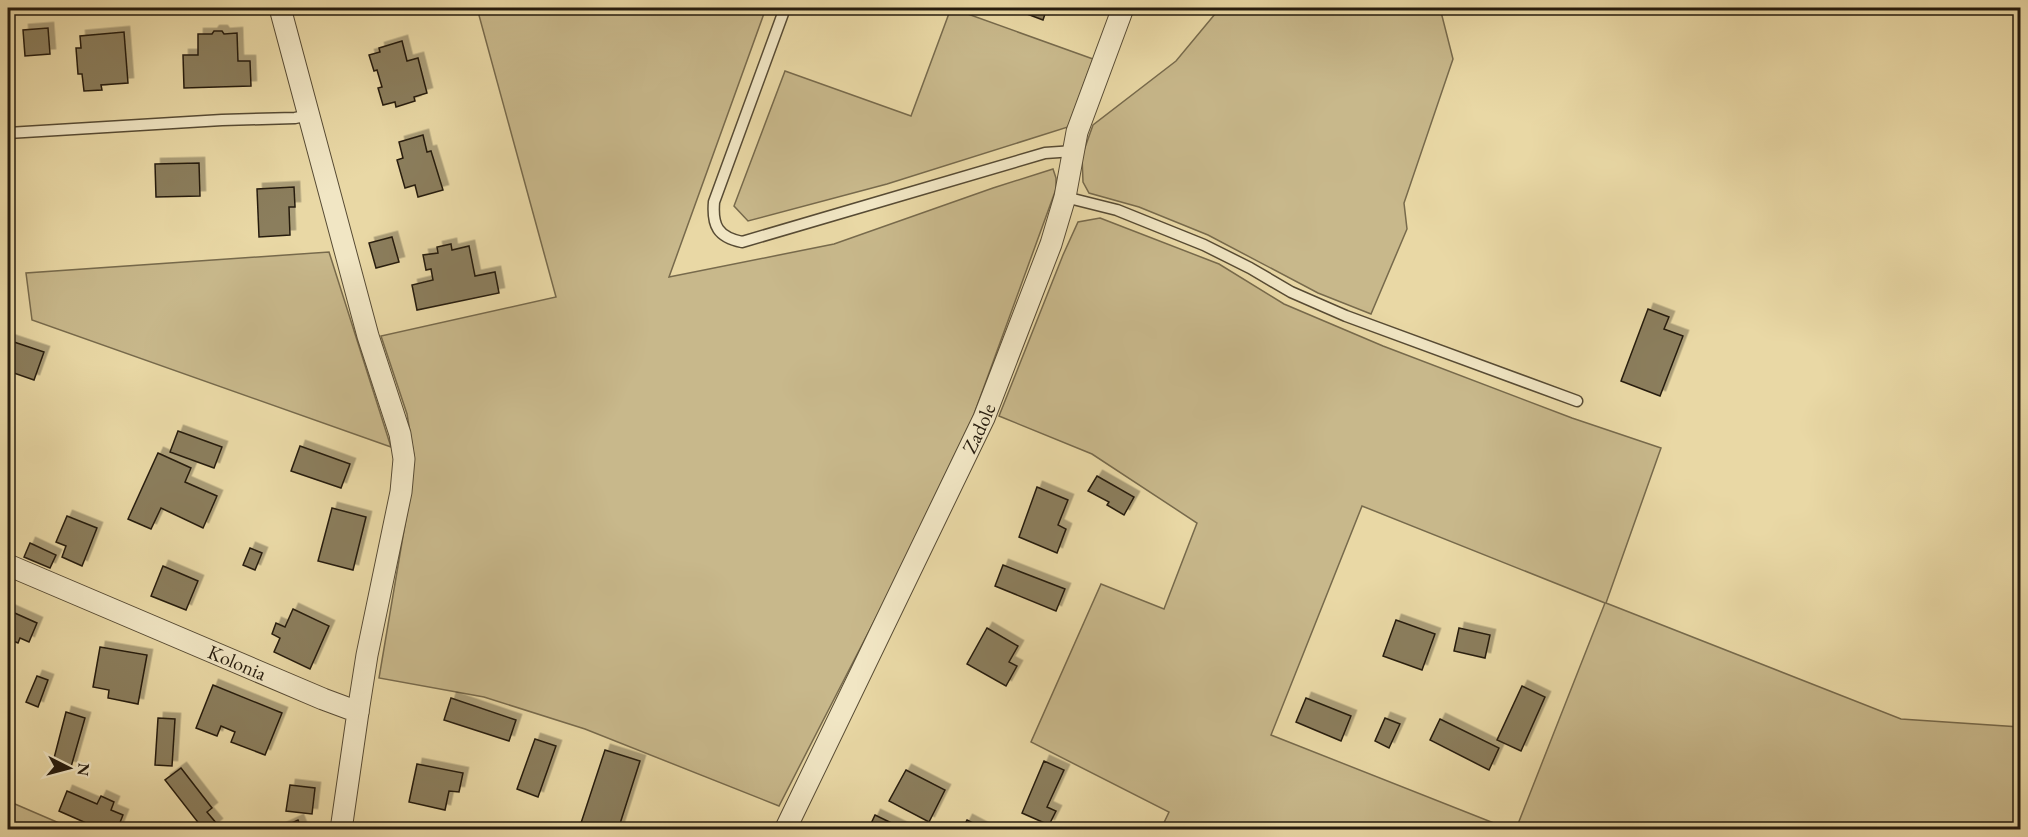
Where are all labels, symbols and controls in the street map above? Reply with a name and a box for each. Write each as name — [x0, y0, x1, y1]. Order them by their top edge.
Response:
street label: Zadole — [956, 399, 1001, 458]
street label: Kolonia — [204, 638, 270, 686]
north arrow — [39, 738, 99, 798]
text: N — [72, 762, 95, 777]

